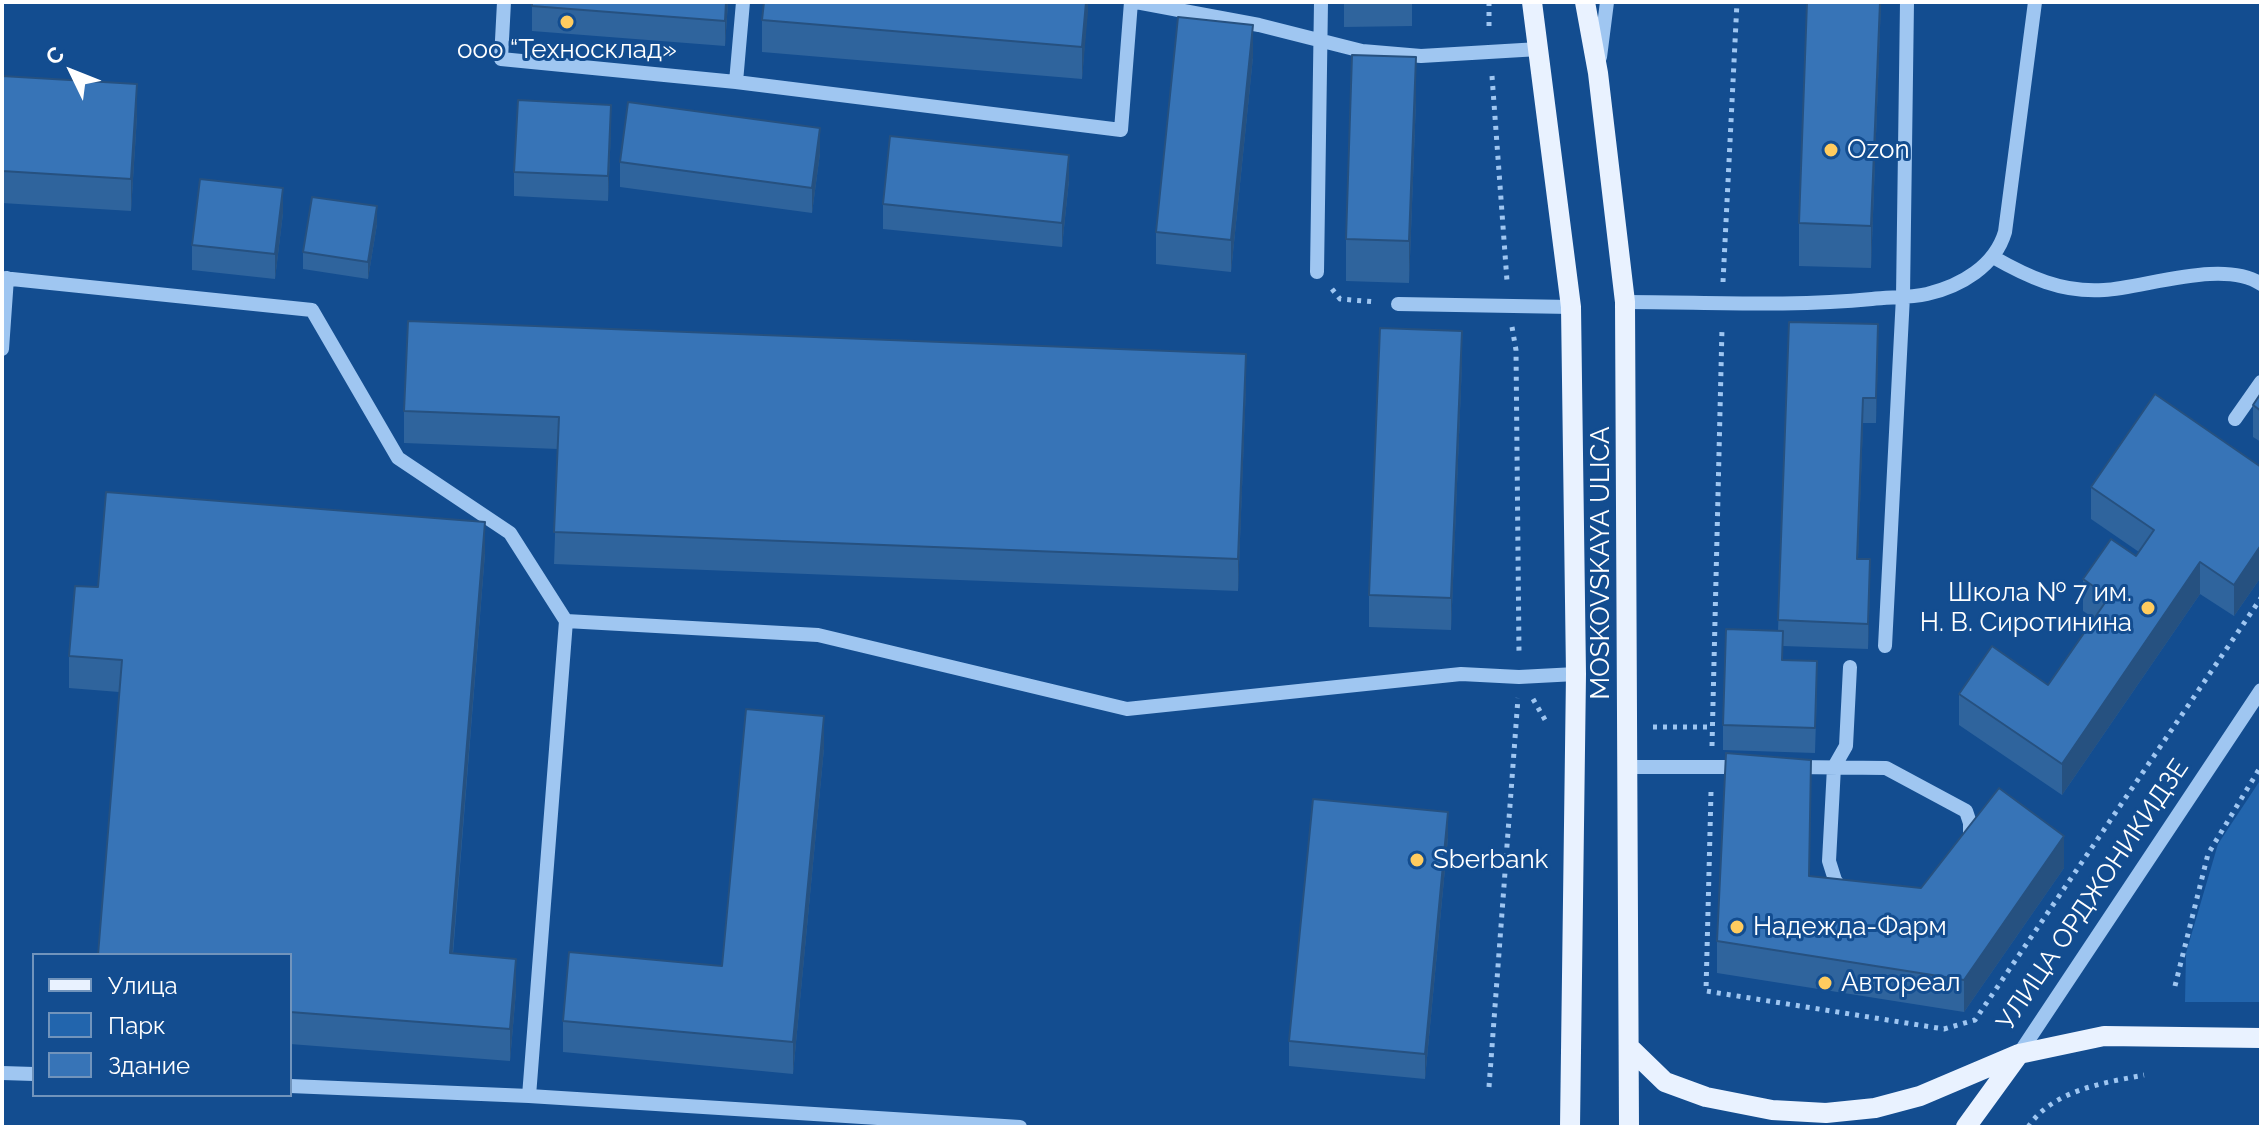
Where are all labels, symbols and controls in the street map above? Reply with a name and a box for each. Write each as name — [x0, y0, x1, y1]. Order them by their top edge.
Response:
marker: ооо “Техносклад» — [558, 13, 576, 31]
north arrow — [32, 32, 112, 112]
place label: ооо “Техносклад» — [457, 34, 677, 66]
text: С — [40, 41, 69, 70]
place label: Ozon — [1847, 134, 1910, 166]
marker: Ozon — [1822, 141, 1840, 159]
street label: MOSKOVSKAYA ULICA — [1585, 426, 1617, 700]
place label: Школа № 7 им. Н. В. Сиротинина — [1920, 577, 2132, 638]
marker: Школа № 7 им. Н. В. Сиротинина — [2139, 599, 2157, 617]
street label: УЛИЦА ОРДЖОНИКИДЗЕ — [1991, 754, 2195, 1036]
place label: Sberbank — [1433, 844, 1548, 876]
marker: Sberbank — [1408, 851, 1426, 869]
place label: Надежда-Фарм — [1753, 911, 1947, 943]
marker: Надежда-Фарм — [1728, 918, 1746, 936]
legend — [32, 953, 292, 1097]
place label: Автореал — [1841, 967, 1961, 999]
text: Улица — [108, 971, 178, 1000]
marker: Автореал — [1816, 974, 1834, 992]
text: Парк — [108, 1011, 166, 1040]
text: Здание — [108, 1051, 190, 1080]

